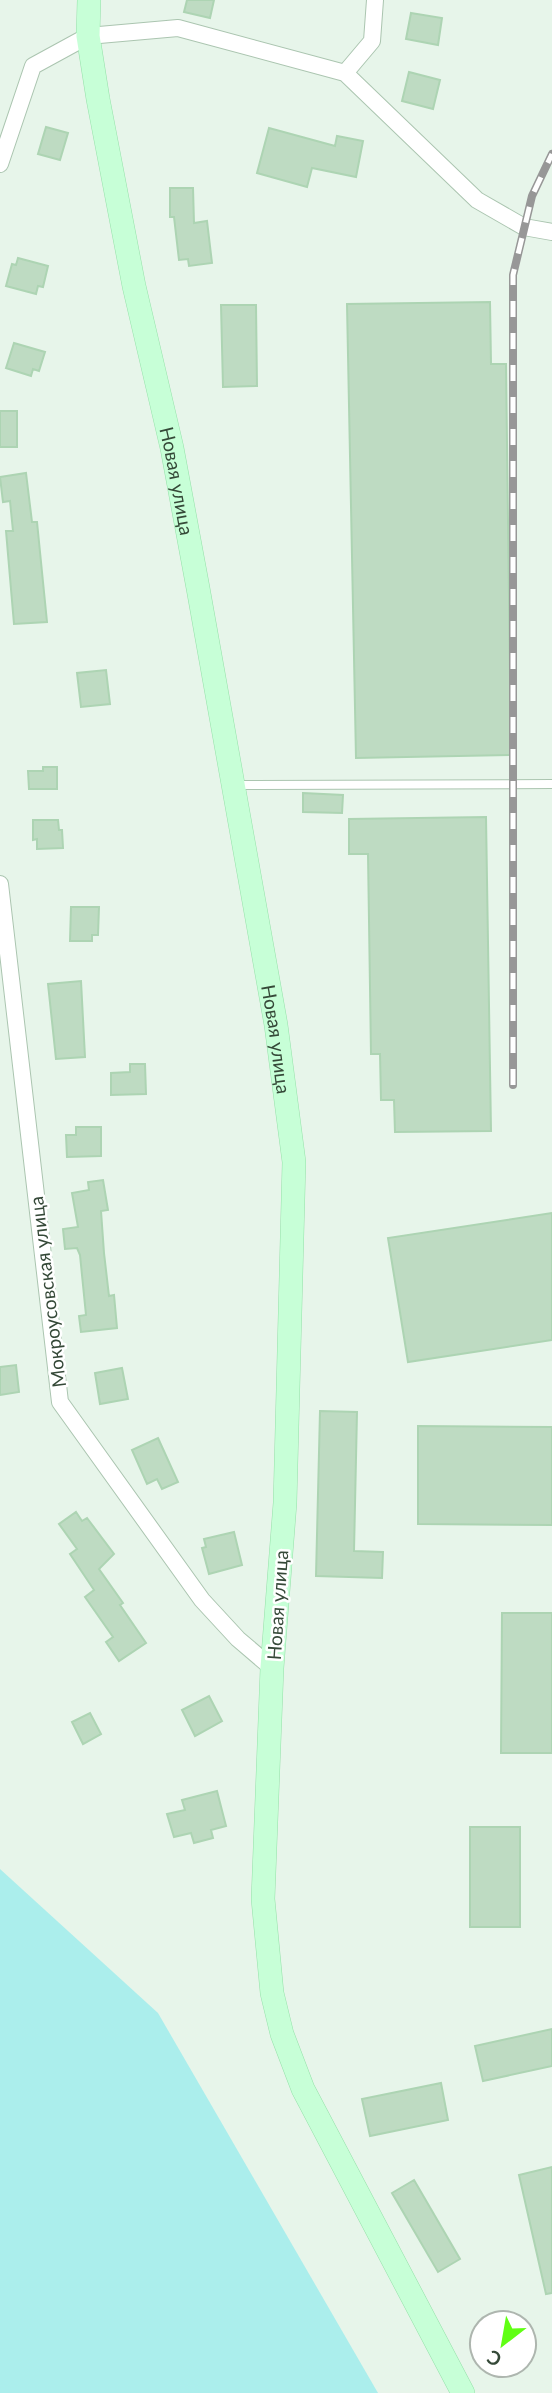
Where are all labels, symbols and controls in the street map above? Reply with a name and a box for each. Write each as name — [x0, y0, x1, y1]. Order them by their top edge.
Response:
street label: Новая улица — [156, 424, 199, 537]
street label: Новая улица — [257, 983, 296, 1095]
street label: Мокроусовская улица — [24, 1195, 70, 1389]
street label: Новая улица — [262, 1549, 292, 1661]
north arrow — [468, 2309, 538, 2379]
text: С — [482, 2346, 505, 2372]

